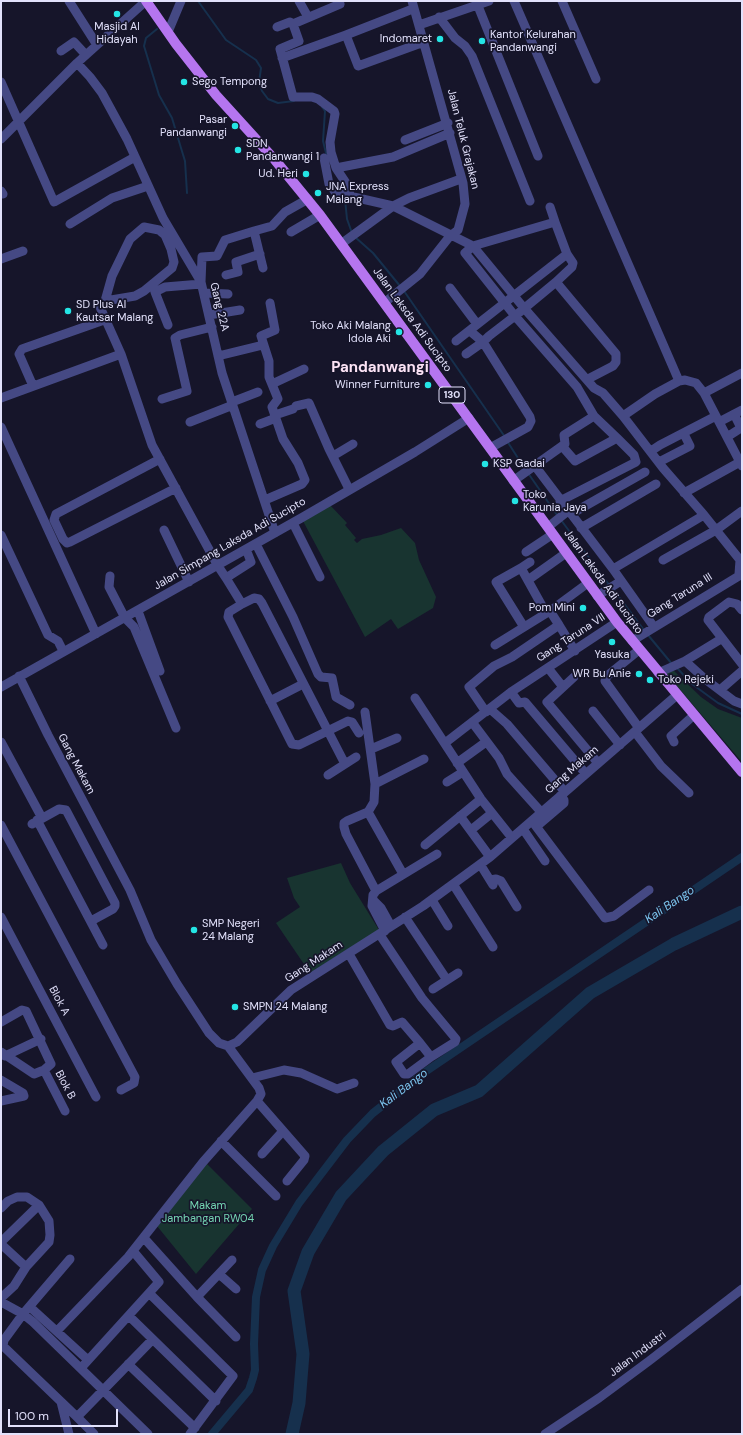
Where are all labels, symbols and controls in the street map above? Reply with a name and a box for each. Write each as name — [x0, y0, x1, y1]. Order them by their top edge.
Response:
marker: Masjid Al Hidayah — [112, 9, 122, 19]
place label: Masjid Al Hidayah — [94, 20, 140, 46]
place label: Kantor Kelurahan Pandanwangi — [490, 28, 576, 54]
place label: Indomaret — [380, 32, 432, 46]
marker: Indomaret — [435, 34, 445, 44]
marker: Kantor Kelurahan Pandanwangi — [477, 36, 487, 46]
place label: Sego Tempong — [192, 75, 267, 89]
marker: Sego Tempong — [179, 77, 189, 87]
street label: Jalan Teluk Grajakan — [444, 88, 482, 190]
place label: Pasar Pandanwangi — [160, 113, 227, 139]
marker: Pasar Pandanwangi — [230, 121, 240, 131]
place label: SDN Pandanwangi 1 — [246, 137, 319, 163]
marker: SDN Pandanwangi 1 — [233, 145, 243, 155]
place label: Ud. Heri — [258, 167, 298, 181]
marker: Ud. Heri — [301, 169, 311, 179]
place label: JNA Express Malang — [326, 180, 389, 206]
marker: JNA Express Malang — [313, 188, 323, 198]
street label: Jalan Laksda Adi Sucipto — [370, 265, 454, 375]
street label: Gang 22A — [207, 281, 231, 333]
place label: SD Plus Al Kautsar Malang — [76, 298, 153, 324]
marker: SD Plus Al Kautsar Malang — [63, 306, 73, 316]
place label: Toko Aki Malang Idola Aki — [310, 319, 391, 345]
marker: Toko Aki Malang Idola Aki — [394, 327, 404, 337]
district label: Pandanwangi — [331, 359, 429, 377]
place label: Winner Furniture — [335, 378, 420, 392]
marker: Winner Furniture — [423, 380, 433, 390]
road number: 130 — [439, 387, 465, 403]
place label: KSP Gadai — [493, 457, 545, 471]
marker: KSP Gadai — [480, 459, 490, 469]
place label: Toko Karunia Jaya — [523, 488, 586, 514]
street label: Jalan Simpang Laksda Adi Sucipto — [152, 495, 308, 593]
marker: Toko Karunia Jaya — [510, 496, 520, 506]
street label: Jalan Laksda Adi Sucipto — [561, 527, 645, 637]
street label: Gang Taruna III — [645, 571, 715, 621]
place label: Pom Mini — [529, 601, 575, 615]
marker: Pom Mini — [578, 603, 588, 613]
street label: Gang Taruna VII — [534, 611, 608, 665]
marker: Yasuka — [607, 637, 617, 647]
place label: Yasuka — [595, 648, 629, 662]
place label: WR Bu Anie — [573, 667, 631, 681]
marker: WR Bu Anie — [634, 669, 644, 679]
place label: Toko Rejeki — [658, 673, 714, 687]
marker: Toko Rejeki — [645, 675, 655, 685]
street label: Gang Makam — [55, 732, 97, 796]
street label: Gang Makam — [543, 743, 601, 797]
water label: Kali Bango — [642, 883, 698, 927]
place label: SMP Negeri 24 Malang — [202, 917, 260, 943]
marker: SMP Negeri 24 Malang — [189, 925, 199, 935]
street label: Gang Makam — [283, 938, 345, 986]
street label: Blok A — [46, 984, 72, 1018]
place label: SMPN 24 Malang — [243, 1000, 327, 1014]
marker: SMPN 24 Malang — [230, 1002, 240, 1012]
water label: Kali Bango — [377, 1066, 431, 1112]
street label: Blok B — [52, 1068, 78, 1102]
park label: Makam Jambangan RW04 — [162, 1199, 254, 1225]
street label: Jalan Industri — [607, 1328, 669, 1380]
scale bar — [10, 1401, 120, 1427]
text: 100 m — [15, 1408, 49, 1424]

